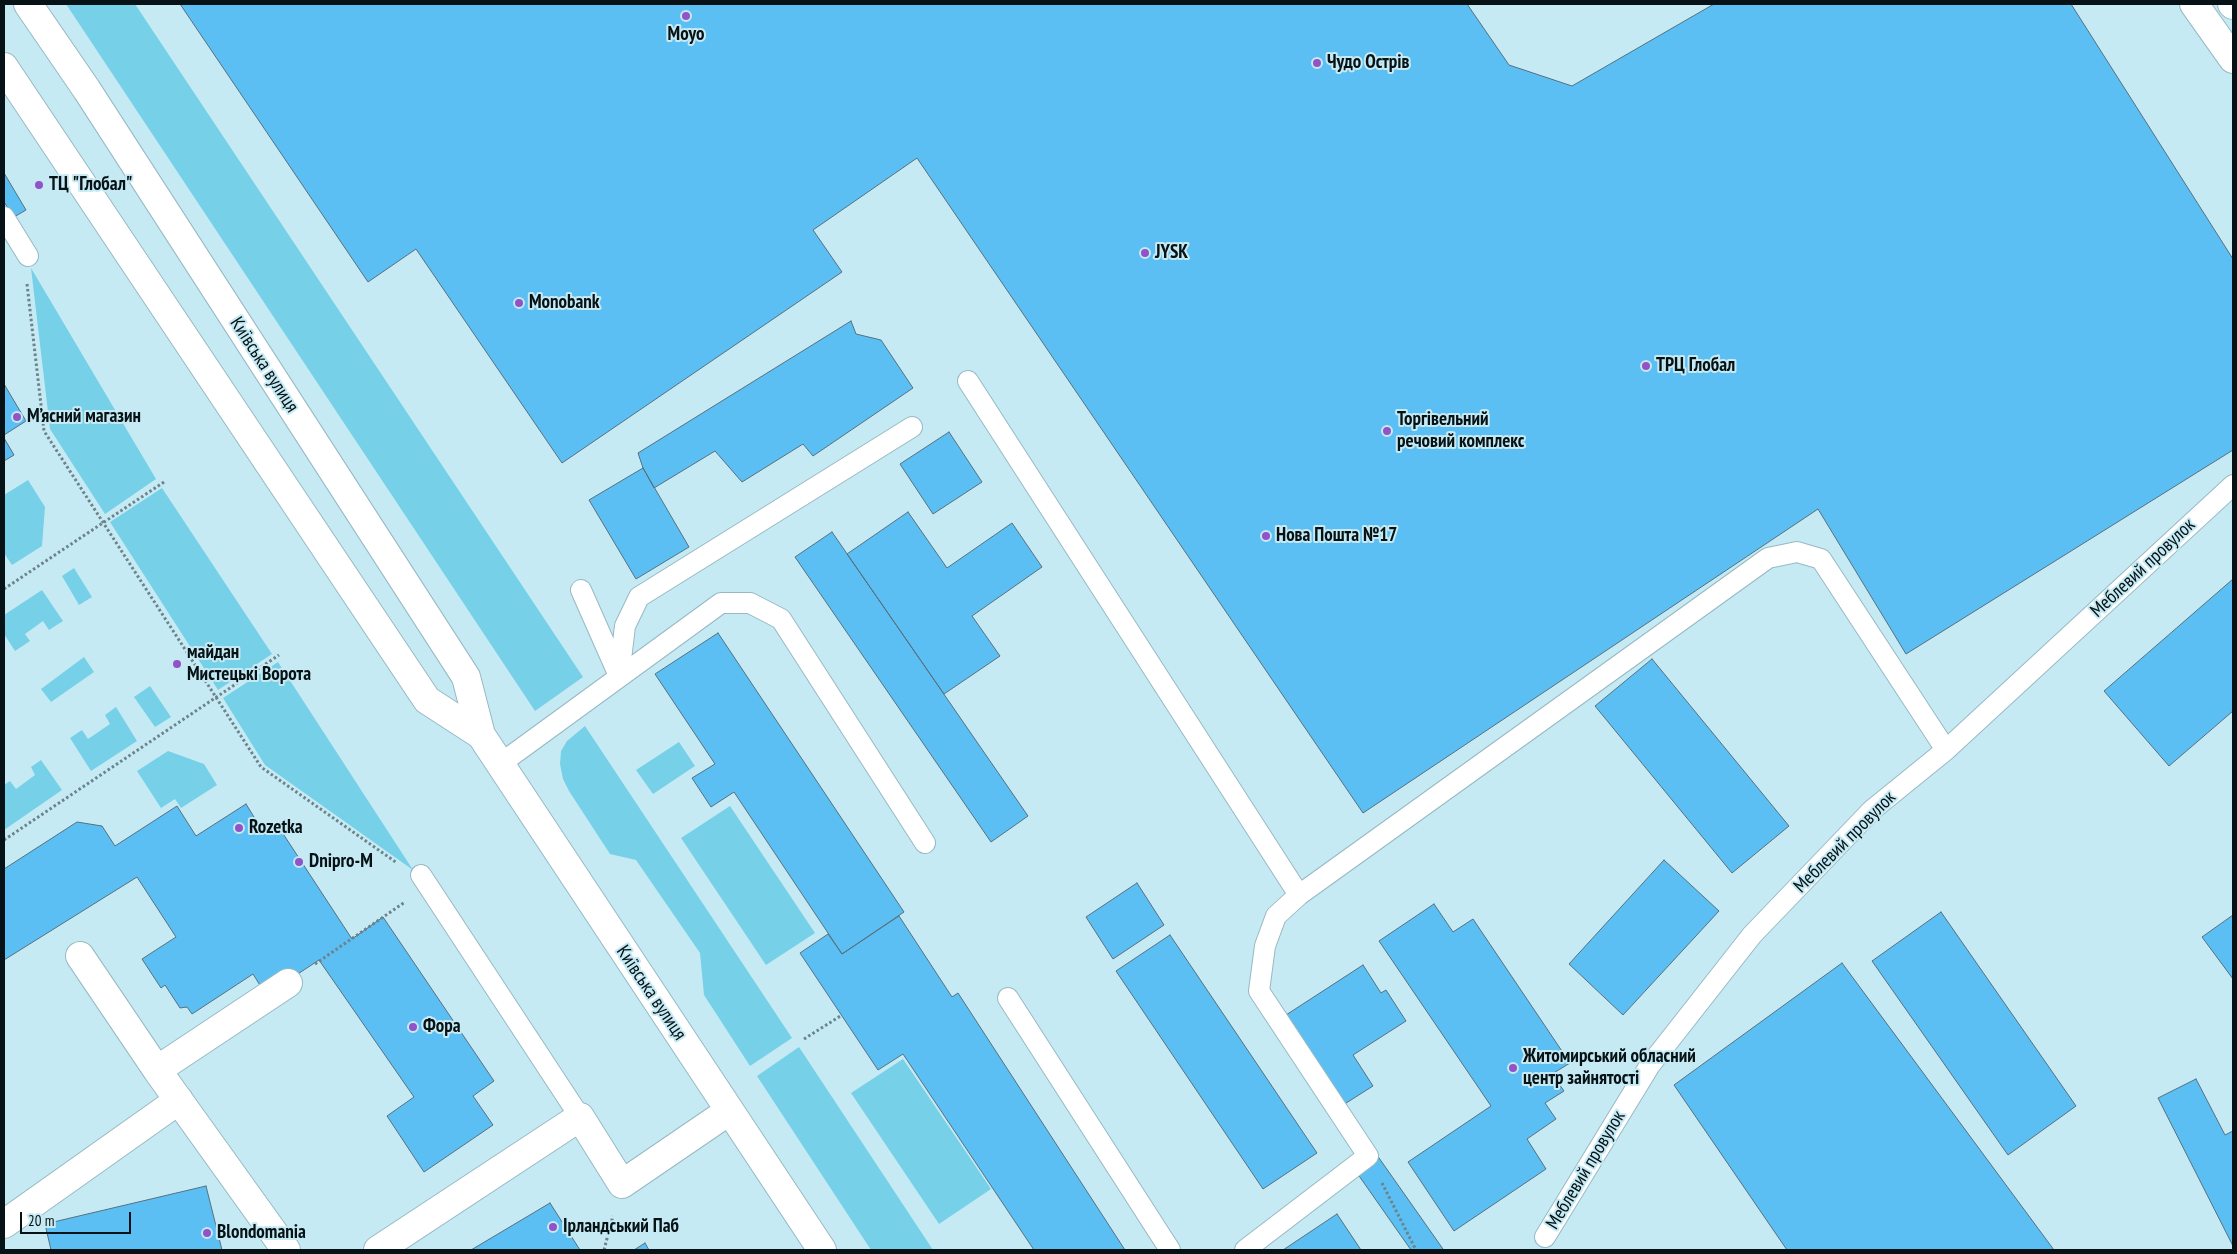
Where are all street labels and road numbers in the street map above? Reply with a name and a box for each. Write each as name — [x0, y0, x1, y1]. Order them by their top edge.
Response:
street label: Київська вулиця — [225, 313, 303, 417]
street label: Меблевий провулок — [2086, 514, 2200, 622]
street label: Меблевий провулок — [1789, 786, 1901, 898]
street label: Київська вулиця — [611, 941, 691, 1045]
street label: Меблевий провулок — [1542, 1106, 1630, 1234]

